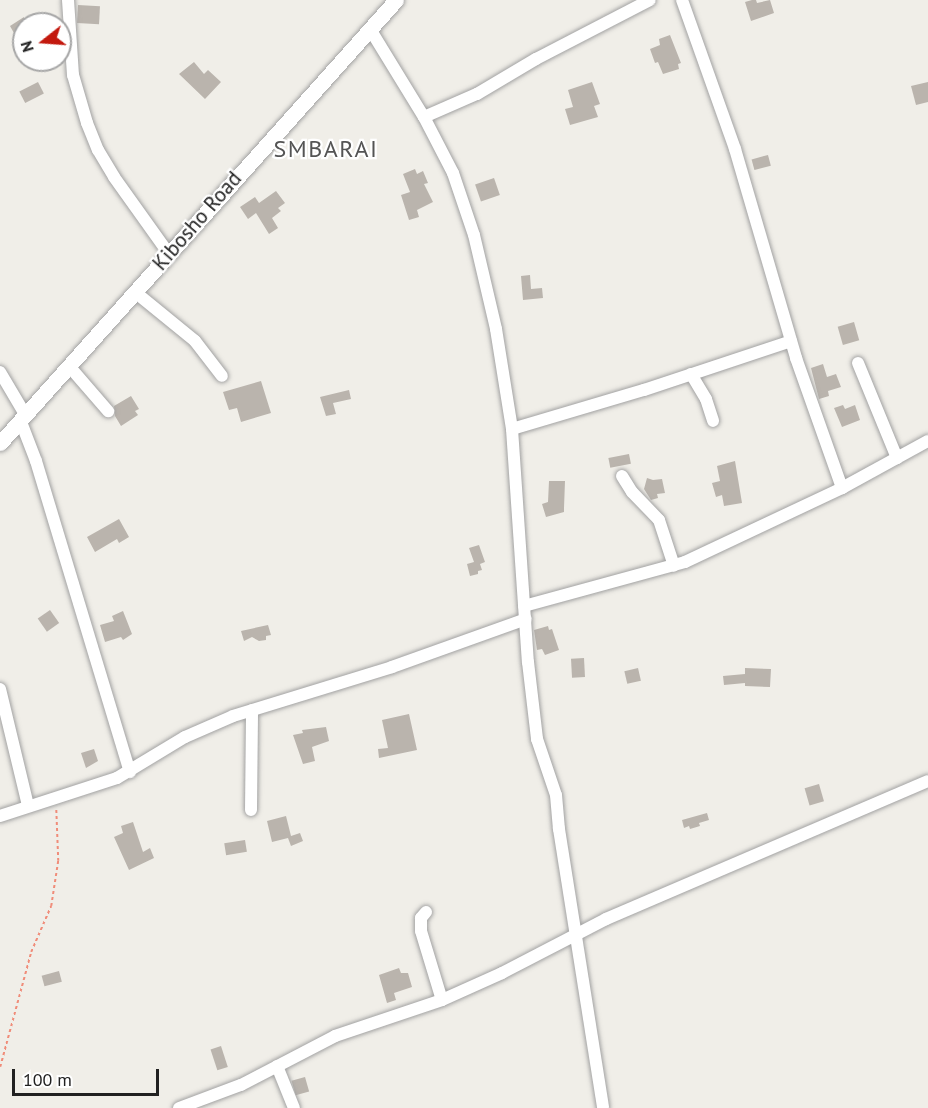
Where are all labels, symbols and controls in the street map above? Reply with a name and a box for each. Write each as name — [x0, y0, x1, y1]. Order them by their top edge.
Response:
north arrow — [12, 12, 72, 72]
text: N — [16, 39, 38, 55]
district label: SMBARAI — [274, 135, 378, 163]
street label: Kibosho Road — [147, 166, 247, 276]
scale bar — [15, 1057, 162, 1095]
text: 100 m — [23, 1068, 72, 1091]

